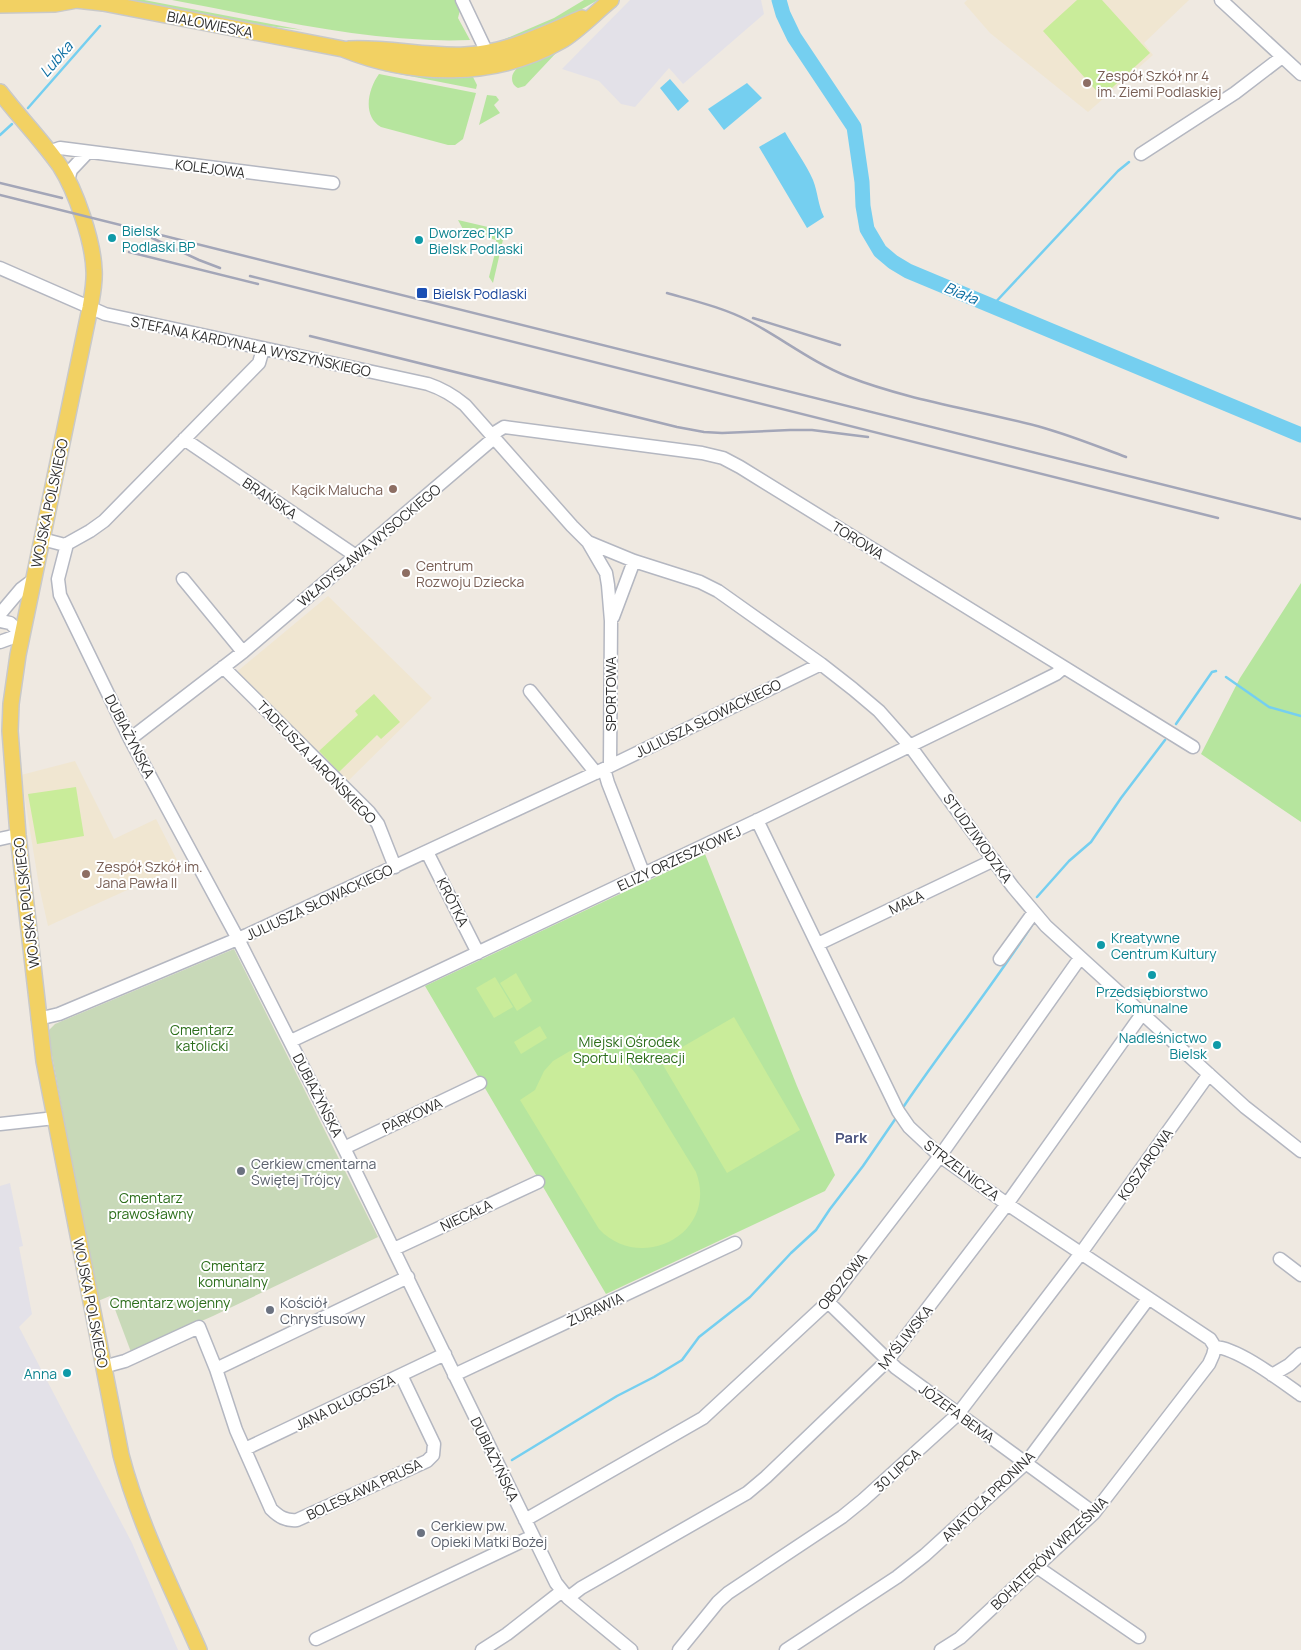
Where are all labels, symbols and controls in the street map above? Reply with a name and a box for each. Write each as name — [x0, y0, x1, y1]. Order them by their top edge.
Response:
street label: BIAŁOWIESKA — [165, 6, 255, 42]
water label: Lubka — [35, 36, 78, 81]
place label: Zespół Szkół nr 4 im. Ziemi Podlaskiej — [1097, 66, 1222, 101]
marker: Zespół Szkół nr 4 im. Ziemi Podlaskiej — [1081, 77, 1093, 89]
street label: KOLEJOWA — [174, 154, 246, 182]
place label: Bielsk Podlaski BP — [122, 221, 196, 256]
place label: Dworzec PKP Bielsk Podlaski — [429, 223, 523, 258]
marker: Bielsk Podlaski BP — [106, 232, 118, 244]
marker: Dworzec PKP Bielsk Podlaski — [413, 234, 425, 246]
water label: Biała — [941, 277, 982, 310]
place label: Bielsk Podlaski — [433, 284, 527, 303]
marker: Bielsk Podlaski — [415, 286, 429, 300]
street label: STEFANA KARDYNAŁA WYSZYŃSKIEGO — [129, 311, 373, 381]
street label: WOJSKA POLSKIEGO — [26, 437, 72, 569]
street label: BRAŃSKA — [239, 473, 301, 523]
street label: WŁADYSŁAWA WYSOCKIEGO — [293, 479, 445, 611]
place label: Kącik Malucha — [291, 480, 383, 499]
marker: Kącik Malucha — [387, 483, 399, 495]
street label: TOROWA — [828, 517, 888, 563]
place label: Centrum Rozwoju Dziecka — [416, 556, 524, 591]
marker: Centrum Rozwoju Dziecka — [400, 567, 412, 579]
street label: SPORTOWA — [601, 656, 620, 732]
street label: JULIUSZA SŁOWACKIEGO — [632, 674, 784, 762]
street label: DUBIAŻYŃSKA — [101, 691, 159, 781]
street label: TADEUSZA JAROŃSKIEGO — [253, 696, 381, 828]
street label: STUDZIWODZKA — [939, 790, 1017, 887]
street label: ELIZY ORZESZKOWEJ — [614, 821, 744, 895]
street label: WOJSKA POLSKIEGO — [9, 837, 43, 969]
place label: Zespół Szkół im. Jana Pawła II — [96, 857, 203, 892]
street label: JULIUSZA SŁOWACKIEGO — [242, 860, 396, 944]
marker: Zespół Szkół im. Jana Pawła II — [80, 868, 92, 880]
street label: KRÓTKA — [433, 874, 473, 930]
street label: MAŁA — [885, 885, 927, 919]
place label: Kreatywne Centrum Kultury — [1111, 928, 1217, 963]
marker: Kreatywne Centrum Kultury — [1095, 939, 1107, 951]
marker: Przedsiębiorstwo Komunalne — [1146, 969, 1158, 981]
place label: Przedsiębiorstwo Komunalne — [1096, 982, 1208, 1017]
park label: Cmentarz katolicki — [170, 1020, 234, 1055]
place label: Nadleśnictwo Bielsk — [1119, 1028, 1208, 1063]
park label: Miejski Ośrodek Sportu i Rekreacji — [573, 1032, 685, 1067]
marker: Nadleśnictwo Bielsk — [1211, 1039, 1223, 1051]
street label: DUBIAŻYŃSKA — [289, 1050, 347, 1140]
street label: PARKOWA — [379, 1093, 445, 1137]
street label: KOSZAROWA — [1113, 1124, 1177, 1204]
district label: Park — [835, 1127, 868, 1148]
street label: STRZELNICZA — [920, 1135, 1004, 1205]
place label: Cerkiew cmentarna Świętej Trójcy — [251, 1154, 376, 1189]
marker: Cerkiew cmentarna Świętej Trójcy — [235, 1165, 247, 1177]
park label: Cmentarz prawosławny — [108, 1188, 194, 1223]
street label: NIECAŁA — [437, 1195, 495, 1235]
street label: WOJSKA POLSKIEGO — [69, 1237, 113, 1369]
street label: OBOZOWA — [813, 1248, 871, 1313]
park label: Cmentarz komunalny — [198, 1256, 269, 1291]
street label: ŻURAWIA — [564, 1288, 626, 1330]
park label: Cmentarz wojenny — [110, 1293, 231, 1312]
place label: Kościół Chrystusowy — [280, 1293, 366, 1328]
street label: MYŚLIWSKA — [873, 1301, 937, 1373]
marker: Kościół Chrystusowy — [264, 1304, 276, 1316]
place label: Anna — [24, 1364, 57, 1383]
marker: Anna — [61, 1367, 73, 1379]
street label: JANA DŁUGOSZA — [292, 1370, 398, 1434]
street label: JÓZEFA BEMA — [915, 1379, 999, 1447]
street label: DUBIAŻYŃSKA — [466, 1414, 524, 1504]
street label: 30 LIPCA — [870, 1444, 924, 1496]
street label: ANATOLA PRONINA — [937, 1447, 1039, 1545]
street label: BOLESŁAWA PRUSA — [303, 1454, 425, 1524]
street label: BOHATERÓW WRZEŚNIA — [986, 1492, 1112, 1614]
place label: Cerkiew pw. Opieki Matki Bożej — [431, 1516, 547, 1551]
marker: Cerkiew pw. Opieki Matki Bożej — [415, 1527, 427, 1539]

